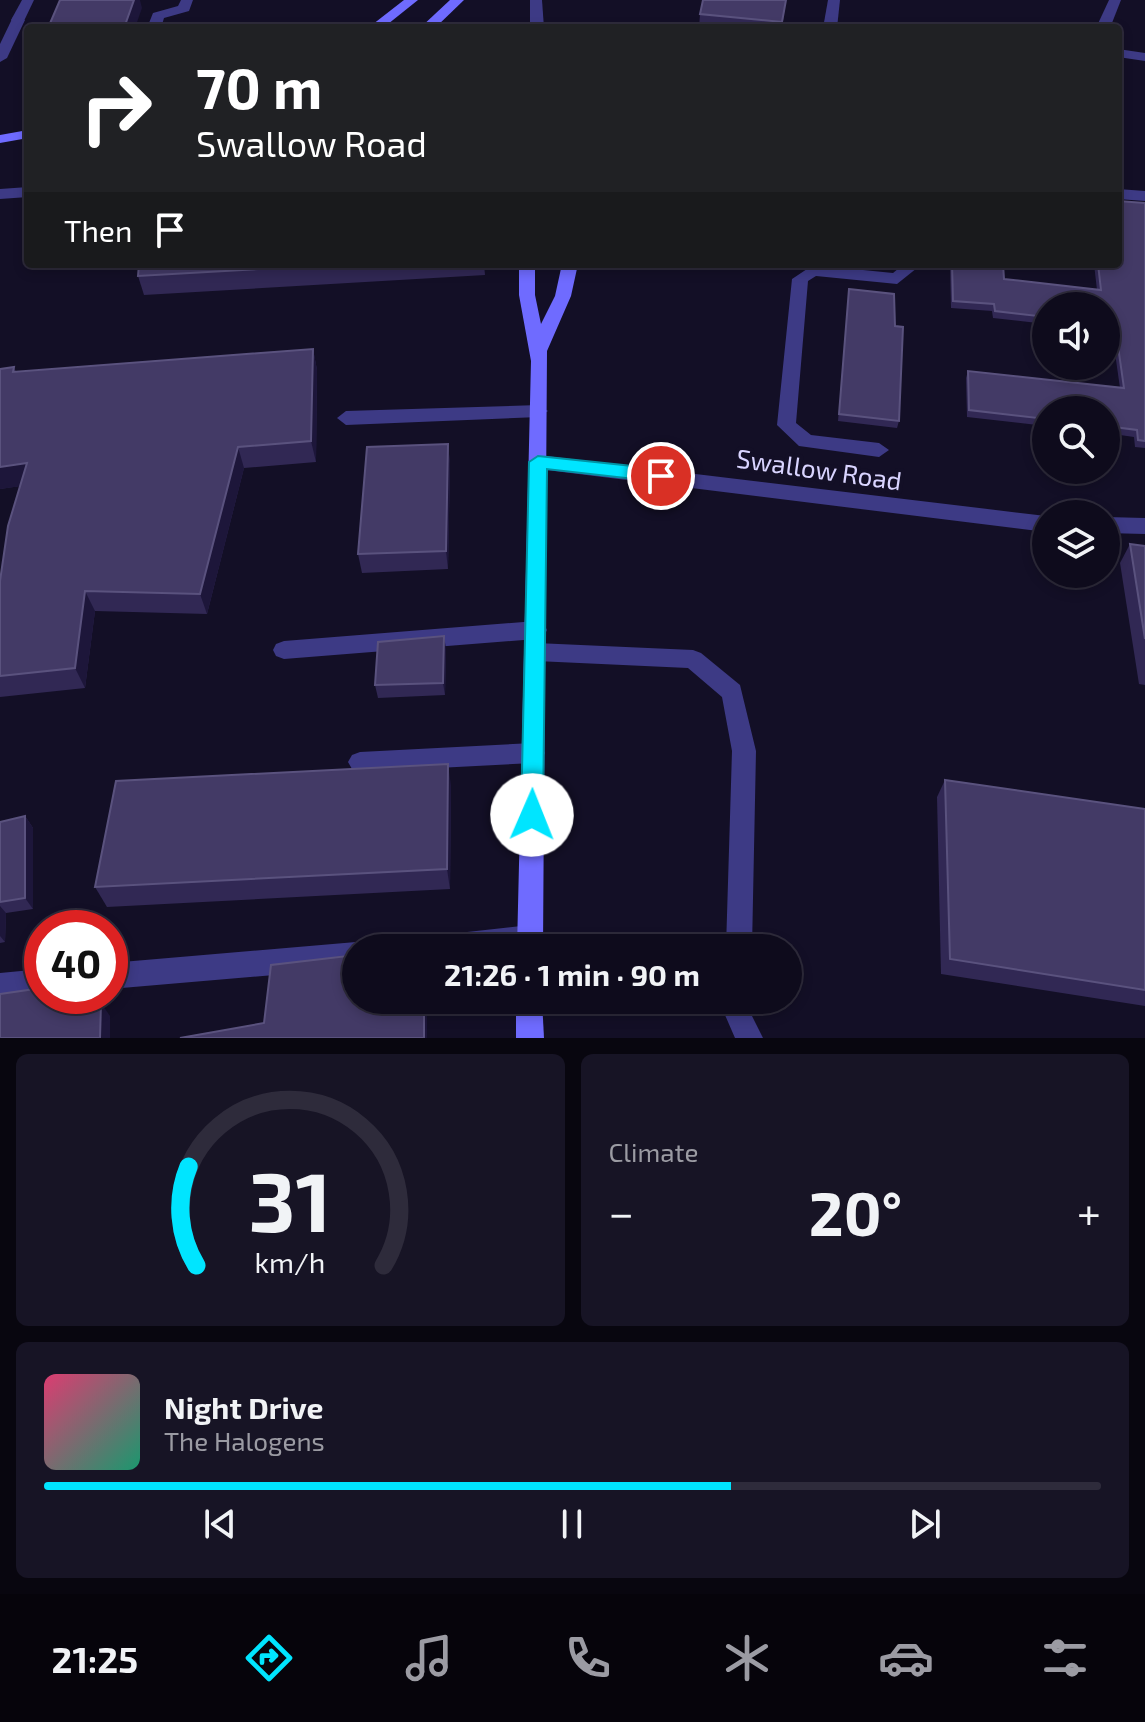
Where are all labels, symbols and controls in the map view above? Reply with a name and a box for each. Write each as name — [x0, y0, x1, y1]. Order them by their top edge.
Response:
text: 70 m — [196, 53, 322, 120]
icon: right — [64, 56, 168, 160]
text: Swallow Road — [196, 121, 427, 164]
icon: arrive — [148, 208, 192, 252]
text: Then — [64, 212, 132, 248]
map controls — [1032, 292, 1120, 588]
button: sound — [1032, 292, 1120, 380]
button: search — [1032, 396, 1120, 484]
pin — [627, 442, 695, 510]
street label: Swallow Road — [734, 442, 904, 495]
icon: arrive — [639, 454, 683, 498]
button: layers — [1032, 500, 1120, 588]
position arrow — [490, 773, 574, 857]
speed limit sign: 40 — [24, 910, 128, 1014]
text: 21:26 · 1 min · 90 m — [444, 956, 700, 992]
text: Climate — [609, 1136, 698, 1167]
text: 31 — [249, 1149, 332, 1249]
text: 20° — [809, 1176, 902, 1248]
text: − — [609, 1185, 634, 1238]
text: + — [1077, 1185, 1101, 1238]
text: km/h — [255, 1244, 326, 1279]
text: Night Drive — [164, 1389, 323, 1425]
text: The Halogens — [164, 1425, 325, 1456]
icon: previous — [198, 1502, 242, 1546]
icon: pause — [550, 1502, 594, 1546]
icon: next — [903, 1502, 947, 1546]
icon: directions — [241, 1630, 297, 1686]
icon: music — [401, 1630, 457, 1686]
icon: phone — [560, 1630, 616, 1686]
icon: climate — [719, 1630, 775, 1686]
icon: car — [878, 1630, 934, 1686]
icon: filters — [1037, 1630, 1093, 1686]
text: 21:25 — [52, 1637, 138, 1680]

